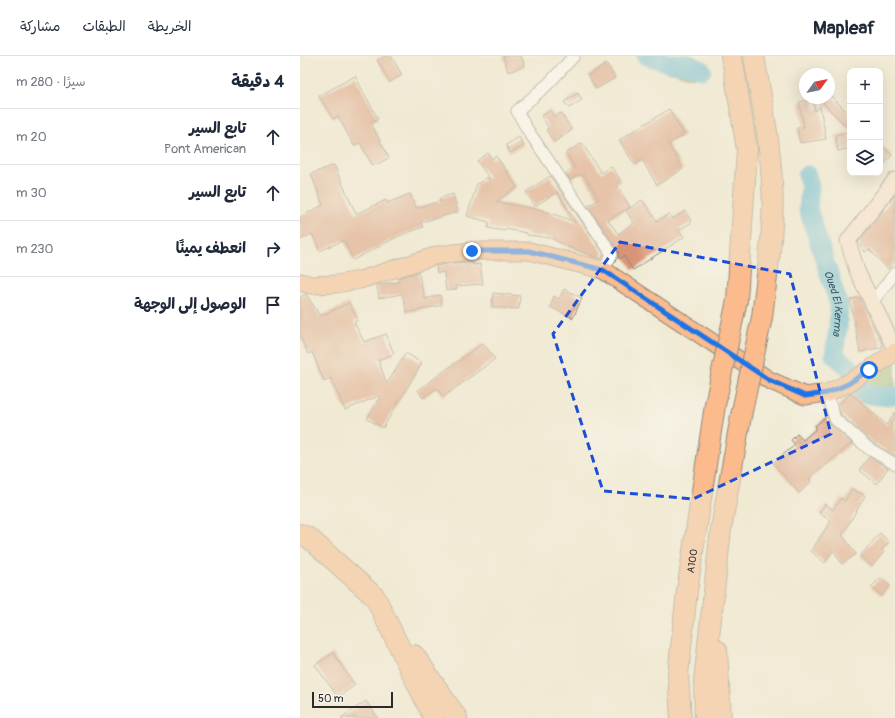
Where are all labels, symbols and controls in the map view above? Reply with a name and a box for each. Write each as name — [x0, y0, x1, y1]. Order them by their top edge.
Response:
text: Mapleaf — [813, 16, 875, 40]
text: مشاركة — [20, 18, 60, 35]
text: الطبقات — [82, 18, 126, 35]
text: الخريطة — [148, 18, 191, 35]
north arrow — [799, 68, 835, 104]
map controls — [847, 68, 883, 176]
button: + — [847, 68, 883, 104]
text: 4 دقيقة — [231, 71, 284, 92]
text: سيرًا · 280 m — [16, 74, 86, 90]
button: − — [847, 104, 883, 140]
text: تابع السير — [189, 119, 246, 138]
icon: ahead — [262, 126, 284, 148]
text: 20 m — [16, 129, 47, 145]
button: layers — [847, 140, 883, 176]
text: Pont American — [164, 141, 246, 157]
icon: ahead — [262, 182, 284, 204]
text: تابع السير — [189, 183, 246, 202]
text: 30 m — [16, 185, 47, 201]
icon: right — [262, 238, 284, 260]
text: انعطف يمينًا — [176, 239, 246, 258]
text: 230 m — [16, 241, 53, 257]
route end — [463, 242, 481, 260]
water label: Oued El Kerma — [821, 269, 845, 338]
icon: arrive — [262, 294, 284, 316]
text: الوصول إلى الوجهة — [134, 295, 246, 314]
route start — [860, 361, 878, 379]
street label: A100 — [685, 548, 700, 574]
scale bar — [312, 690, 393, 709]
text: 50 m — [318, 692, 344, 705]

